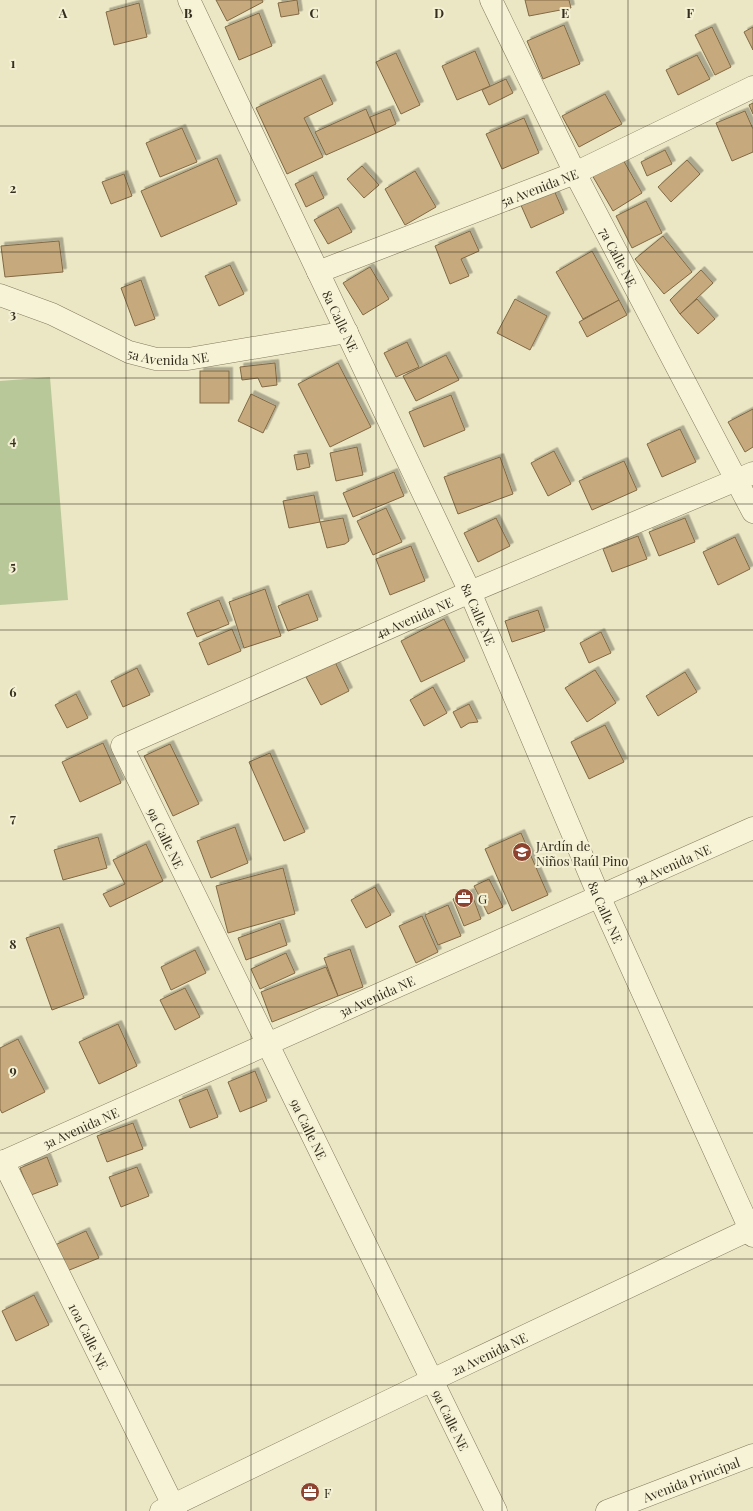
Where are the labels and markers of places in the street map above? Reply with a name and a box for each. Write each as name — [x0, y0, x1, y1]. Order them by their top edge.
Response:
place label: JArdín de Niños Raúl Pino — [535, 837, 628, 869]
school or university icon: JArdín de Niños Raúl Pino — [511, 841, 533, 863]
office icon: G — [453, 887, 475, 909]
place label: G — [478, 890, 487, 907]
office icon: F — [299, 1481, 321, 1503]
place label: F — [324, 1484, 332, 1501]

